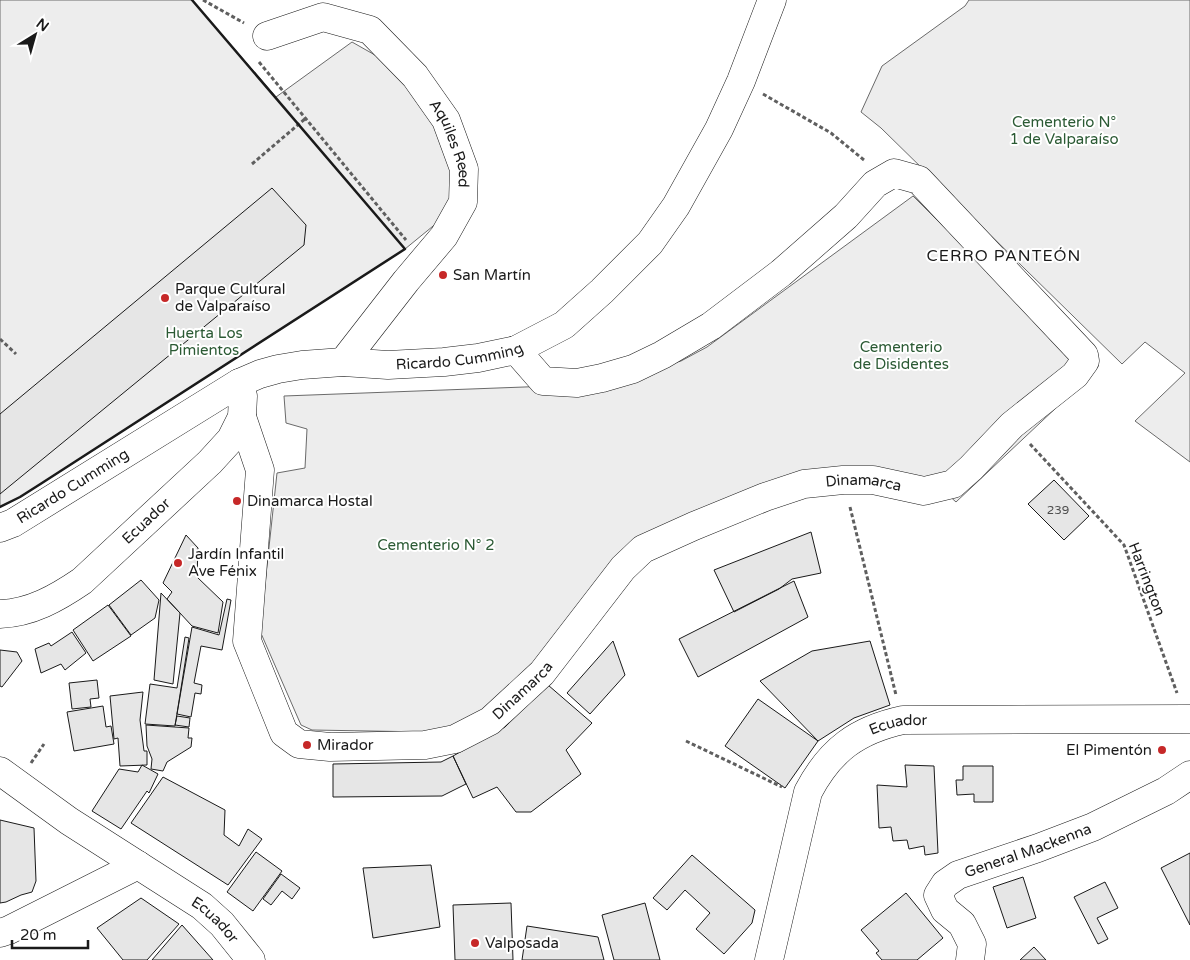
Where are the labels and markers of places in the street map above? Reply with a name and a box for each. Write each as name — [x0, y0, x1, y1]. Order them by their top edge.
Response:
place label: San Martín — [453, 266, 531, 284]
marker: San Martín — [437, 269, 449, 281]
place label: Parque Cultural de Valparaíso — [175, 280, 286, 315]
marker: Parque Cultural de Valparaíso — [159, 292, 171, 304]
place label: Dinamarca Hostal — [247, 492, 373, 510]
marker: Dinamarca Hostal — [231, 495, 243, 507]
place label: Jardín Infantil Ave Fénix — [188, 545, 284, 580]
marker: Jardín Infantil Ave Fénix — [172, 557, 184, 569]
place label: Mirador — [317, 736, 374, 754]
marker: Mirador — [301, 739, 313, 751]
place label: El Pimentón — [1066, 741, 1152, 759]
marker: El Pimentón — [1156, 744, 1168, 756]
place label: Valposada — [485, 934, 559, 952]
marker: Valposada — [469, 937, 481, 949]

